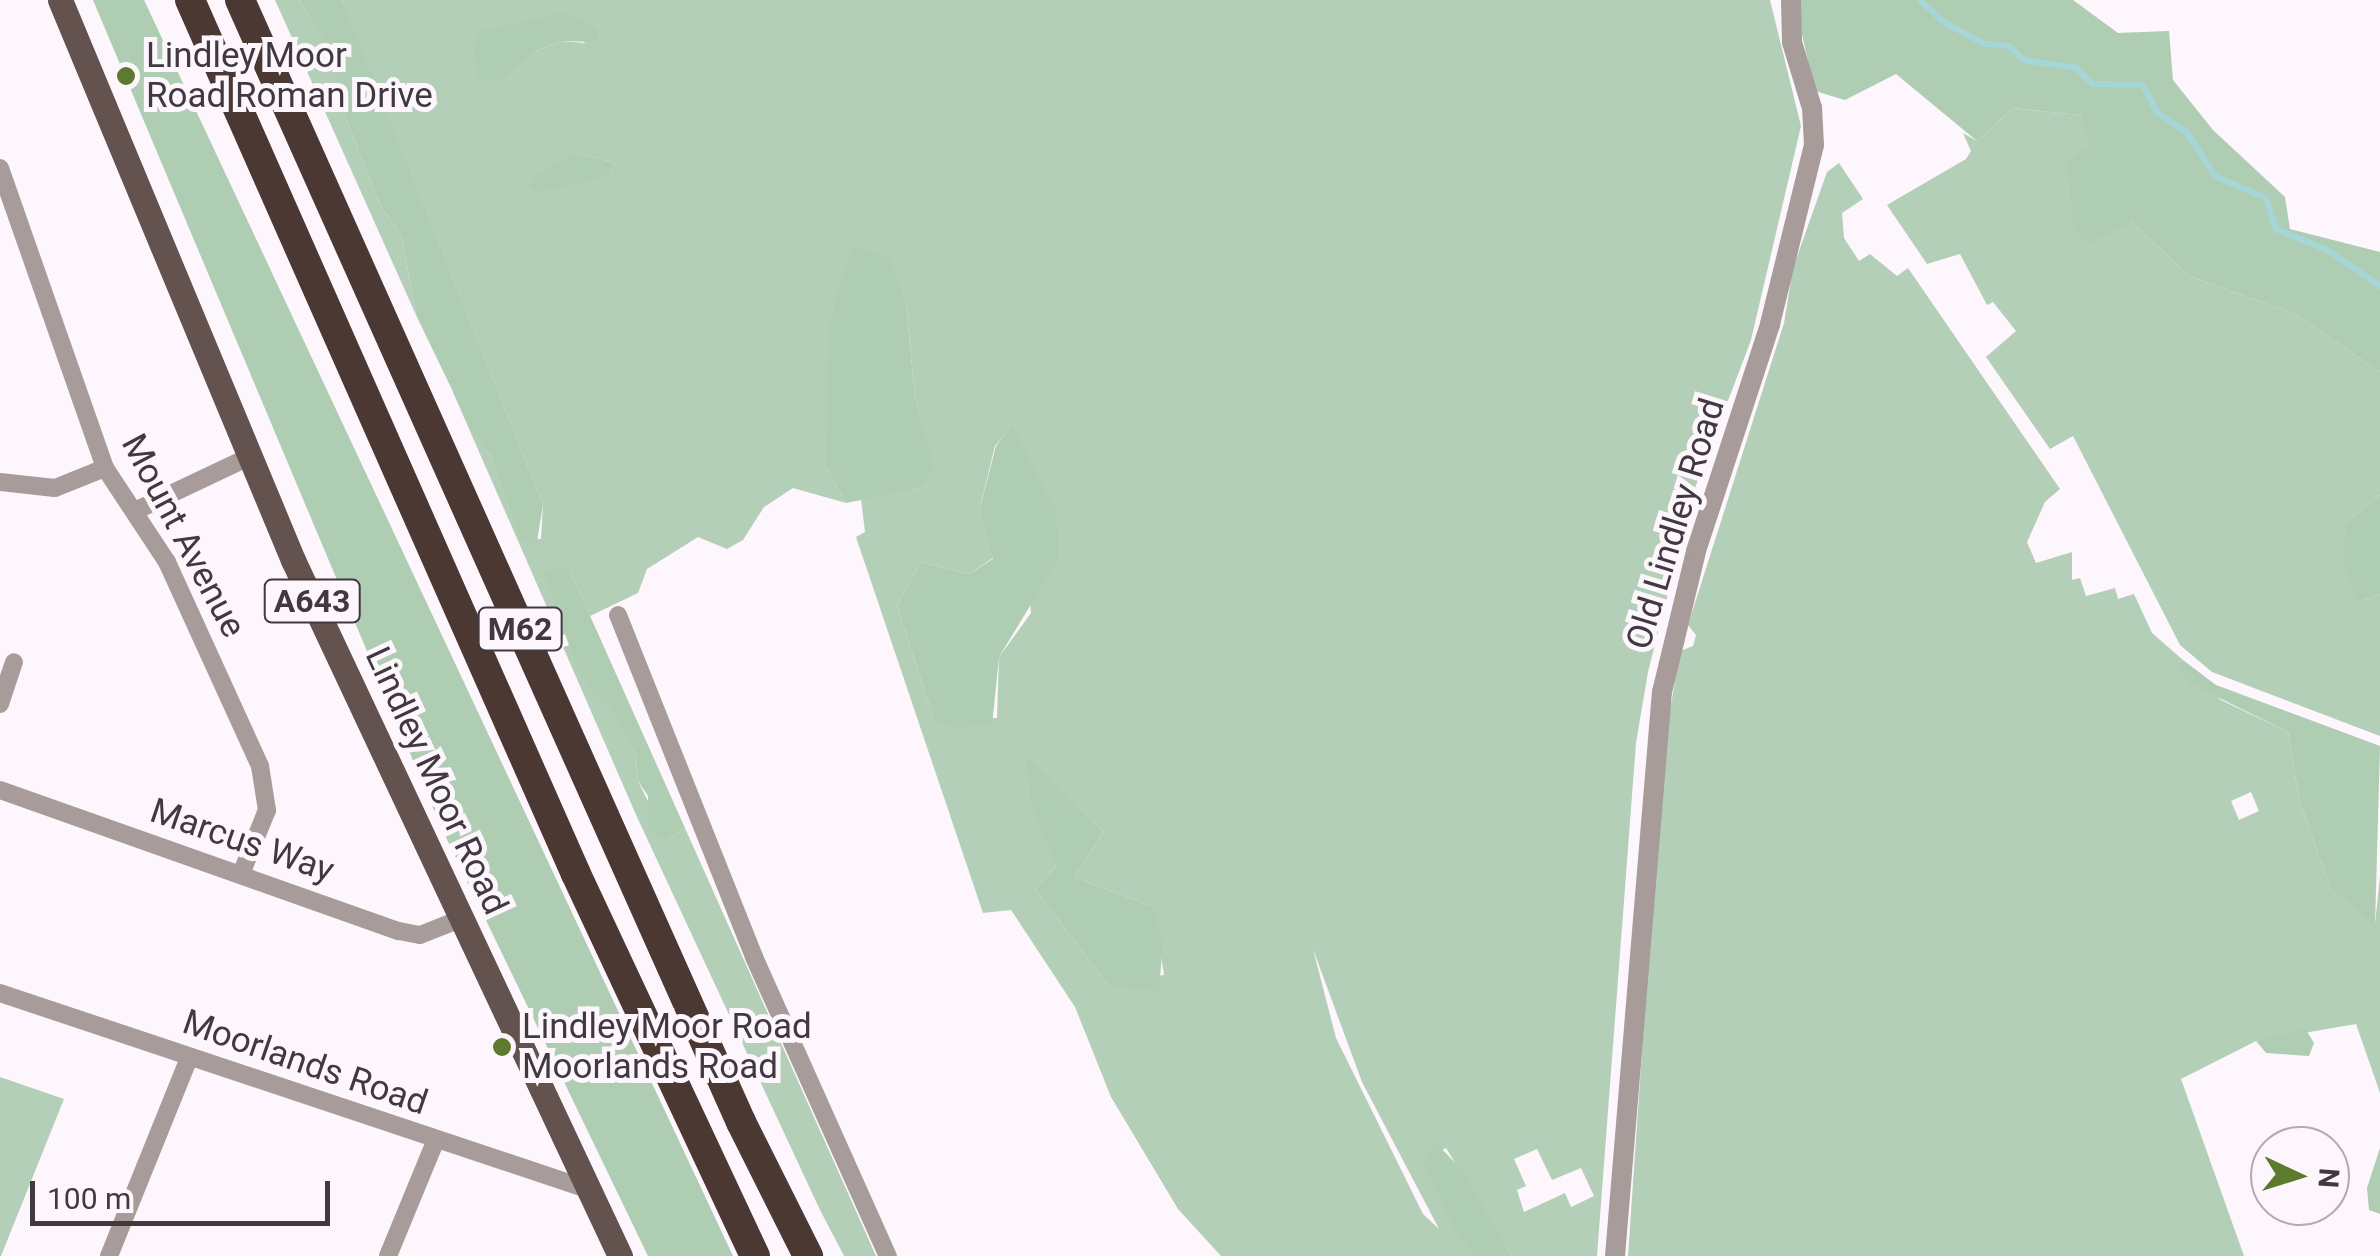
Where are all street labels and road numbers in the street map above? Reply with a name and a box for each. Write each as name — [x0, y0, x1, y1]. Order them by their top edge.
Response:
street label: Old Lindley Road — [1618, 394, 1734, 654]
street label: Mount Avenue — [112, 427, 254, 645]
road number: A643 — [262, 574, 362, 628]
road number: M62 — [478, 602, 562, 656]
street label: Lindley Moor Road — [356, 641, 516, 921]
street label: Marcus Way — [145, 790, 339, 892]
street label: Moorlands Road — [177, 1001, 433, 1125]

